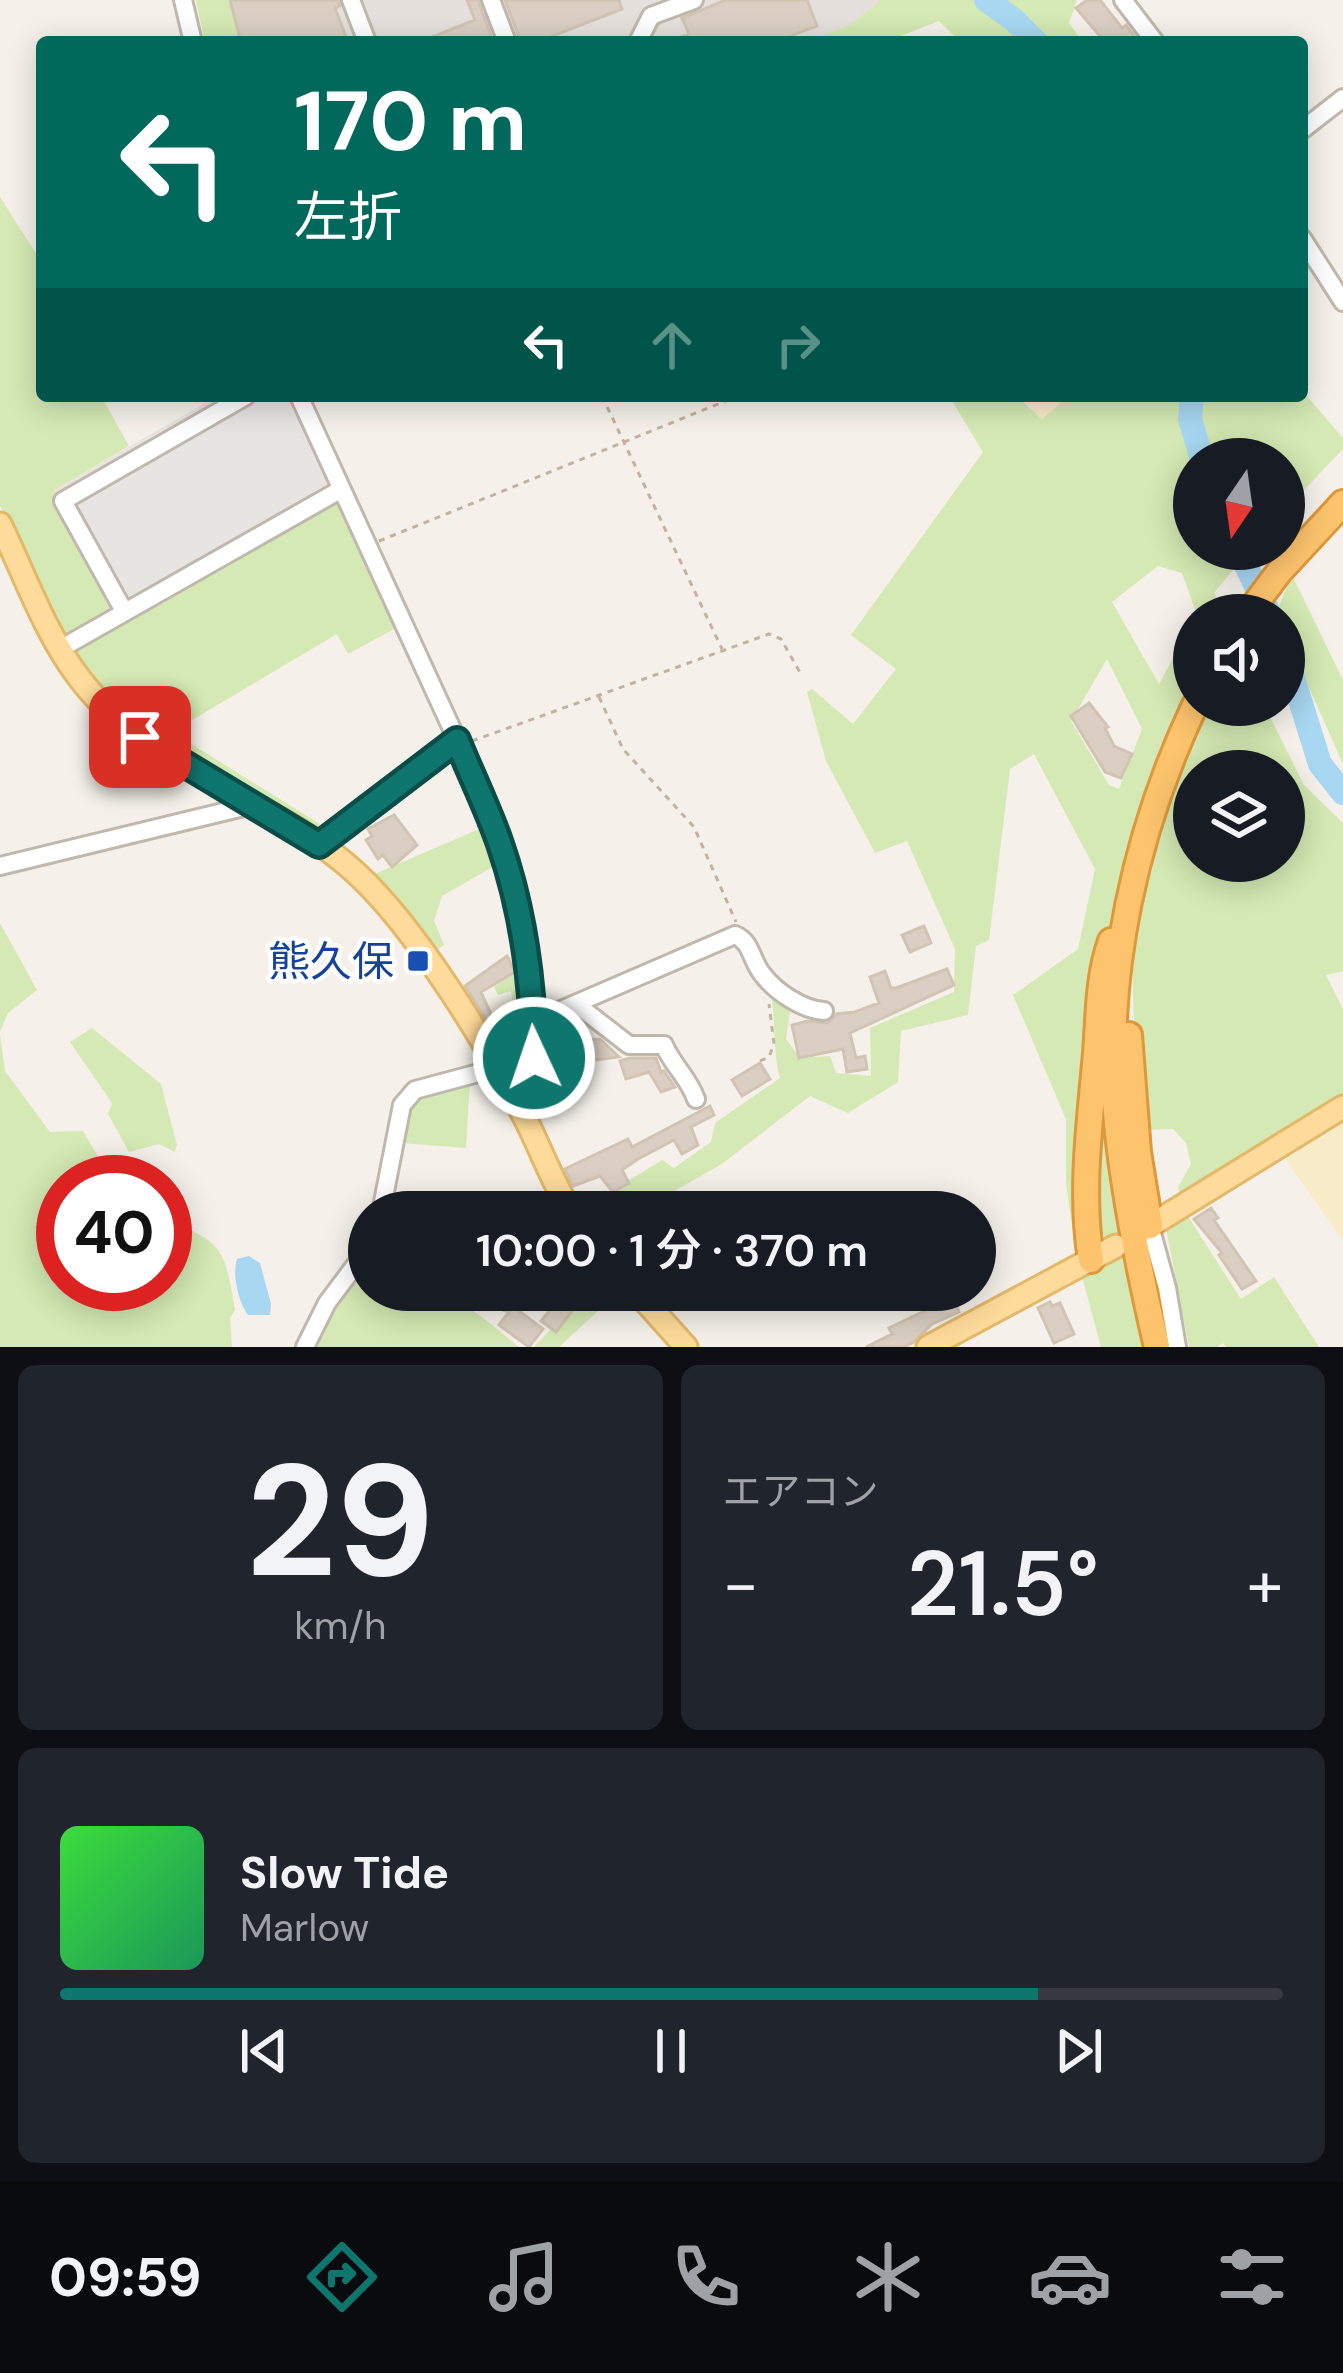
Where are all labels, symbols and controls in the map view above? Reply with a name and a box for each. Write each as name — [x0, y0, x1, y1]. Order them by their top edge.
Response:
text: 170 m — [294, 67, 527, 176]
icon: left — [96, 84, 252, 240]
text: 左折 — [294, 182, 402, 253]
icon: left — [513, 312, 579, 378]
icon: ahead — [639, 312, 705, 378]
icon: right — [765, 312, 831, 378]
north arrow — [1173, 438, 1305, 570]
map controls — [1173, 438, 1305, 882]
button: sound — [1173, 594, 1305, 726]
pin — [89, 686, 191, 788]
icon: arrive — [107, 704, 173, 770]
button: layers — [1173, 750, 1305, 882]
place label: 熊久保 — [268, 934, 394, 989]
marker: 熊久保 — [405, 948, 431, 974]
position arrow — [471, 995, 597, 1121]
speed limit sign: 40 — [36, 1155, 192, 1311]
text: 10:00 · 1 分 · 370 m — [476, 1221, 868, 1280]
text: 29 — [246, 1420, 434, 1623]
text: エアコン — [723, 1466, 879, 1517]
text: 21.5° — [907, 1526, 1099, 1643]
text: − — [723, 1542, 759, 1627]
text: + — [1247, 1542, 1283, 1627]
text: km/h — [294, 1600, 386, 1651]
text: Slow Tide — [240, 1843, 449, 1902]
text: Marlow — [240, 1902, 369, 1953]
icon: previous — [231, 2018, 297, 2084]
icon: pause — [638, 2018, 704, 2084]
icon: next — [1046, 2018, 1112, 2084]
icon: directions — [300, 2235, 384, 2319]
icon: music — [482, 2235, 566, 2319]
icon: phone — [664, 2235, 748, 2319]
icon: climate — [846, 2235, 930, 2319]
icon: car — [1028, 2235, 1112, 2319]
icon: filters — [1210, 2235, 1294, 2319]
text: 09:59 — [49, 2242, 202, 2313]

